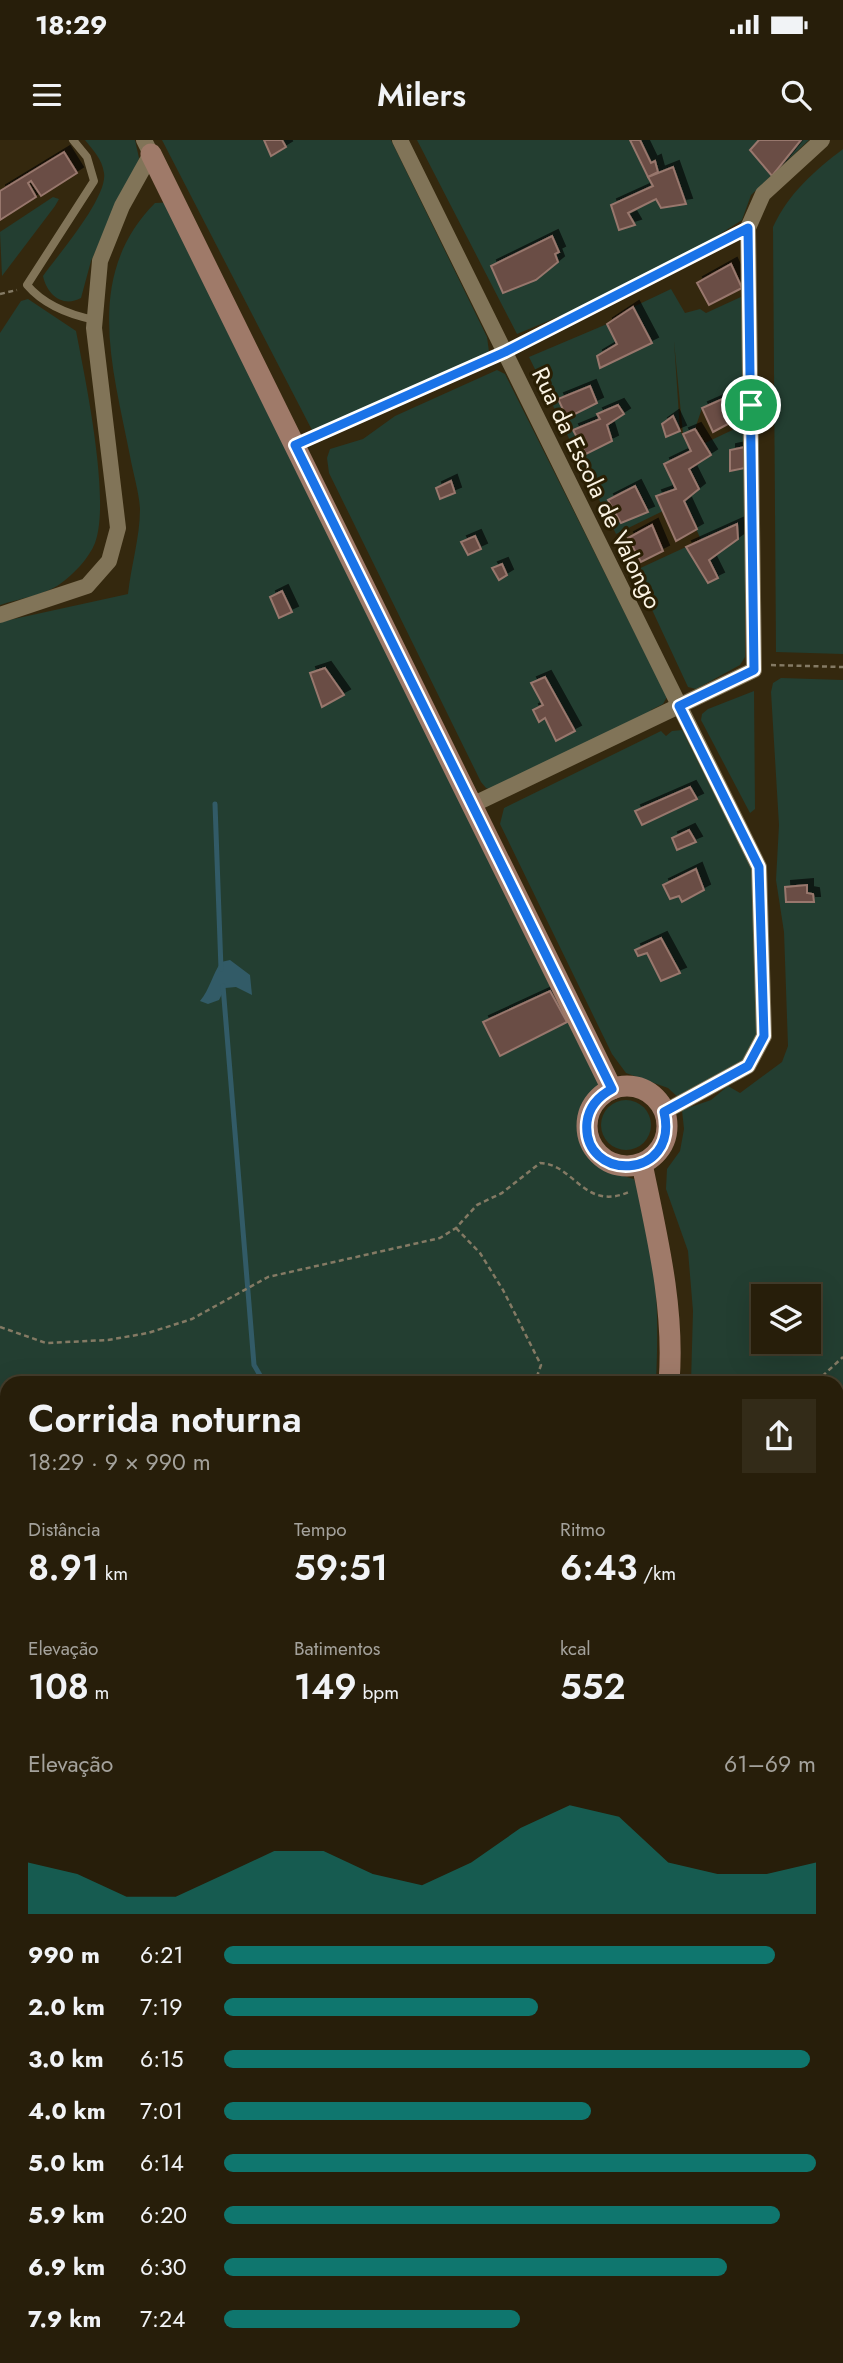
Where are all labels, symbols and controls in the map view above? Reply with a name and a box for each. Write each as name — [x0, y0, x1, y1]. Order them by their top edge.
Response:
text: 18:29 — [35, 6, 107, 44]
text: Milers — [377, 72, 466, 118]
icon: menu — [28, 76, 66, 114]
icon: search — [777, 76, 815, 114]
street label: Rua da Escola de Valongo — [523, 361, 671, 615]
pin — [721, 375, 781, 435]
icon: arrive — [732, 386, 770, 424]
map controls — [751, 1284, 821, 1354]
button: layers — [751, 1284, 821, 1354]
text: Corrida noturna — [28, 1391, 302, 1446]
button: share — [742, 1399, 816, 1473]
text: 18:29 · 9 × 990 m — [28, 1445, 211, 1479]
text: Distância — [28, 1516, 100, 1543]
text: Tempo — [294, 1516, 347, 1543]
text: Ritmo — [560, 1516, 605, 1543]
text: 8.91 — [28, 1543, 99, 1593]
text: 59:51 — [294, 1543, 388, 1593]
text: 6:43 — [560, 1543, 638, 1593]
text: km — [99, 1560, 128, 1587]
text: /km — [638, 1560, 676, 1587]
text: Elevação — [28, 1635, 99, 1662]
text: Batimentos — [294, 1635, 380, 1662]
text: kcal — [560, 1635, 591, 1662]
text: 108 — [28, 1662, 89, 1712]
text: 149 — [294, 1662, 357, 1712]
text: 552 — [560, 1662, 625, 1712]
text: m — [89, 1679, 109, 1706]
text: bpm — [357, 1679, 399, 1706]
text: Elevação — [28, 1747, 113, 1781]
text: 61–69 m — [724, 1747, 816, 1781]
text: 990 m — [28, 1938, 100, 1972]
text: 6:21 — [140, 1938, 184, 1972]
text: 2.0 km — [28, 1990, 105, 2024]
text: 7:19 — [140, 1990, 183, 2024]
text: 3.0 km — [28, 2042, 104, 2076]
text: 6:15 — [140, 2042, 183, 2076]
text: 4.0 km — [28, 2094, 106, 2128]
text: 7:01 — [140, 2094, 183, 2128]
text: 5.0 km — [28, 2146, 105, 2180]
text: 6:14 — [140, 2146, 184, 2180]
text: 5.9 km — [28, 2198, 105, 2232]
text: 6:20 — [140, 2198, 187, 2232]
text: 6.9 km — [28, 2250, 105, 2284]
text: 6:30 — [140, 2250, 187, 2284]
text: 7.9 km — [28, 2302, 101, 2336]
text: 7:24 — [140, 2302, 185, 2336]

